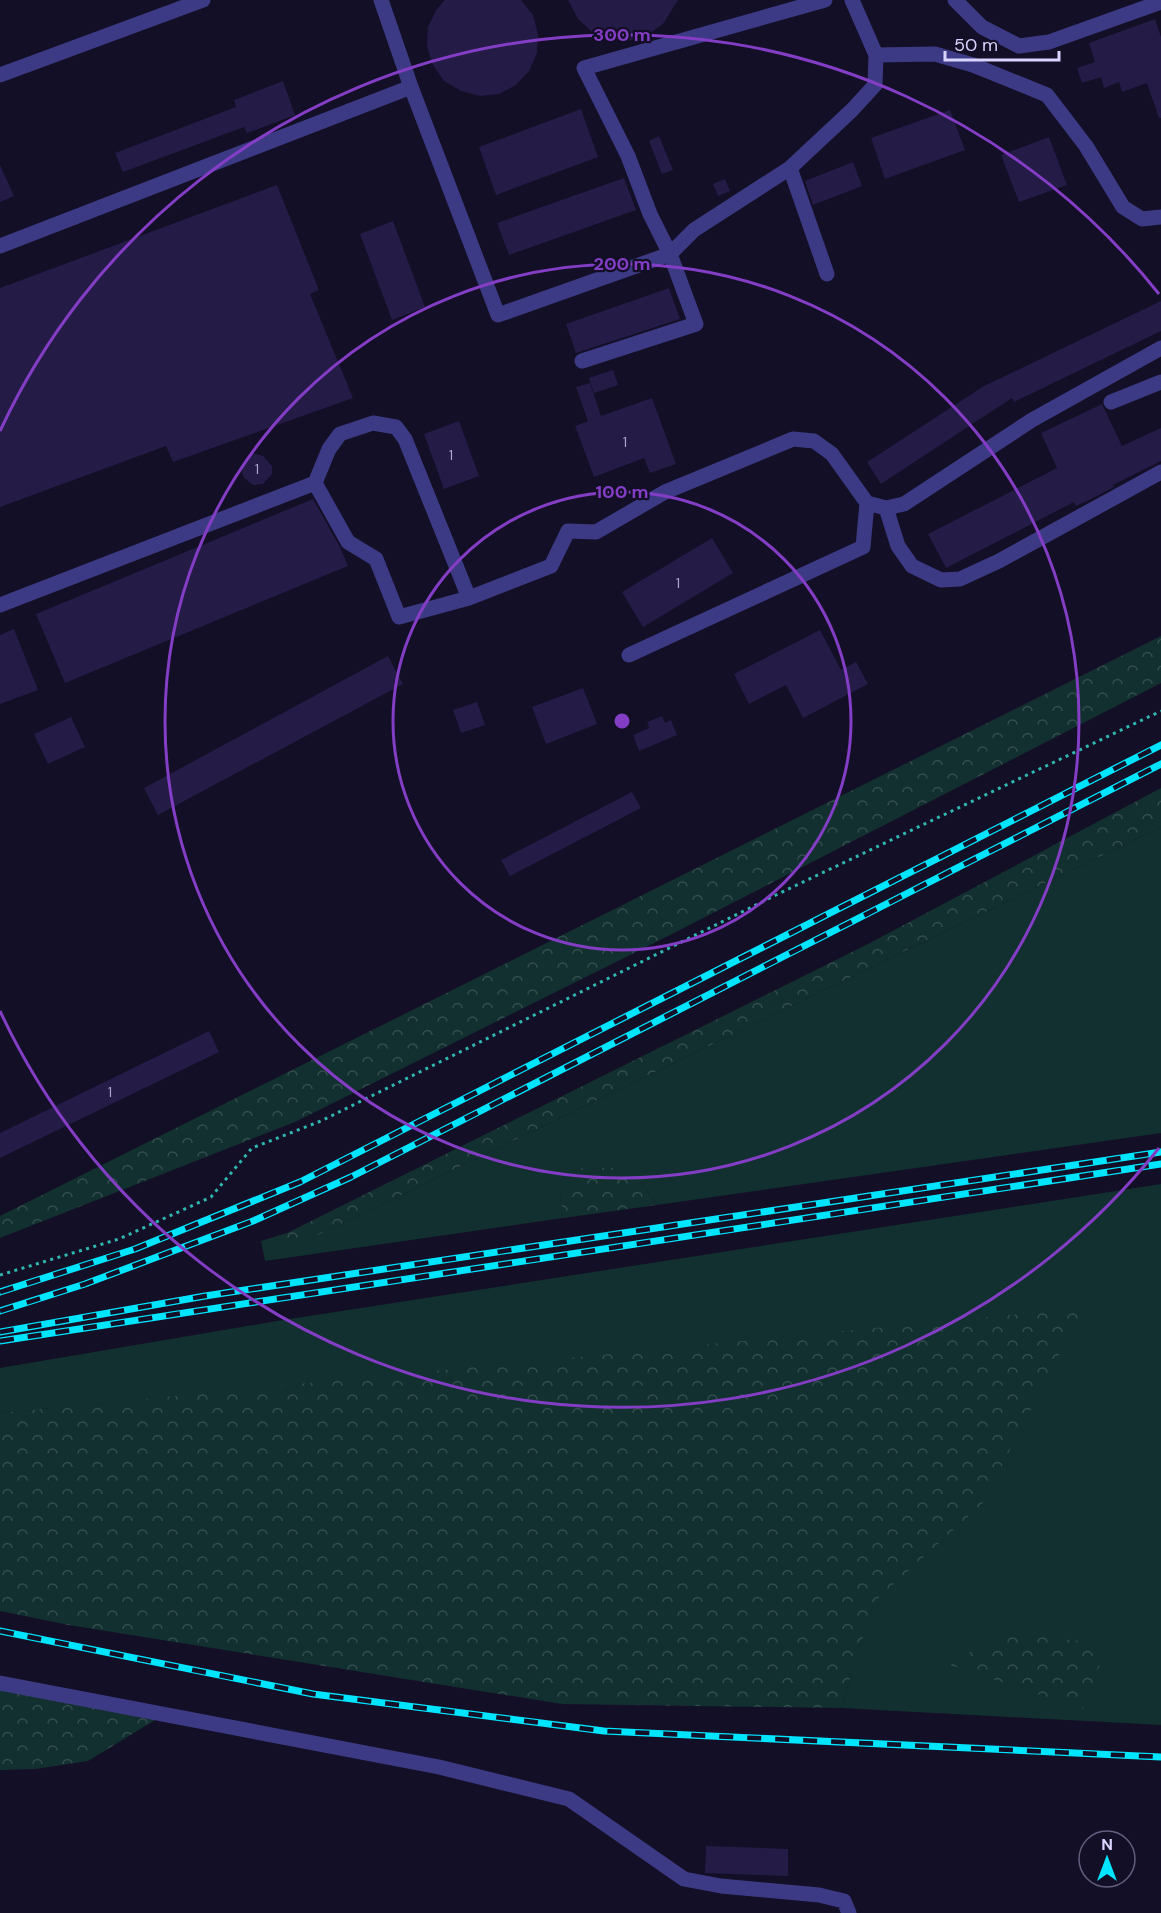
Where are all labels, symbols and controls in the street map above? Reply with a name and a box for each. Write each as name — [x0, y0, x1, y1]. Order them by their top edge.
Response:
text: 300 m — [593, 23, 651, 47]
scale bar — [945, 24, 1059, 62]
text: 50 m — [954, 33, 998, 57]
text: 200 m — [594, 252, 650, 276]
house number: 1 — [623, 433, 627, 451]
house number: 1 — [449, 446, 453, 464]
house number: 1 — [255, 460, 259, 478]
text: 100 m — [595, 480, 649, 504]
house number: 1 — [676, 574, 680, 592]
centre of rings — [612, 711, 632, 731]
house number: 1 — [108, 1083, 112, 1101]
north arrow — [1077, 1829, 1137, 1889]
text: N — [1101, 1834, 1113, 1855]

